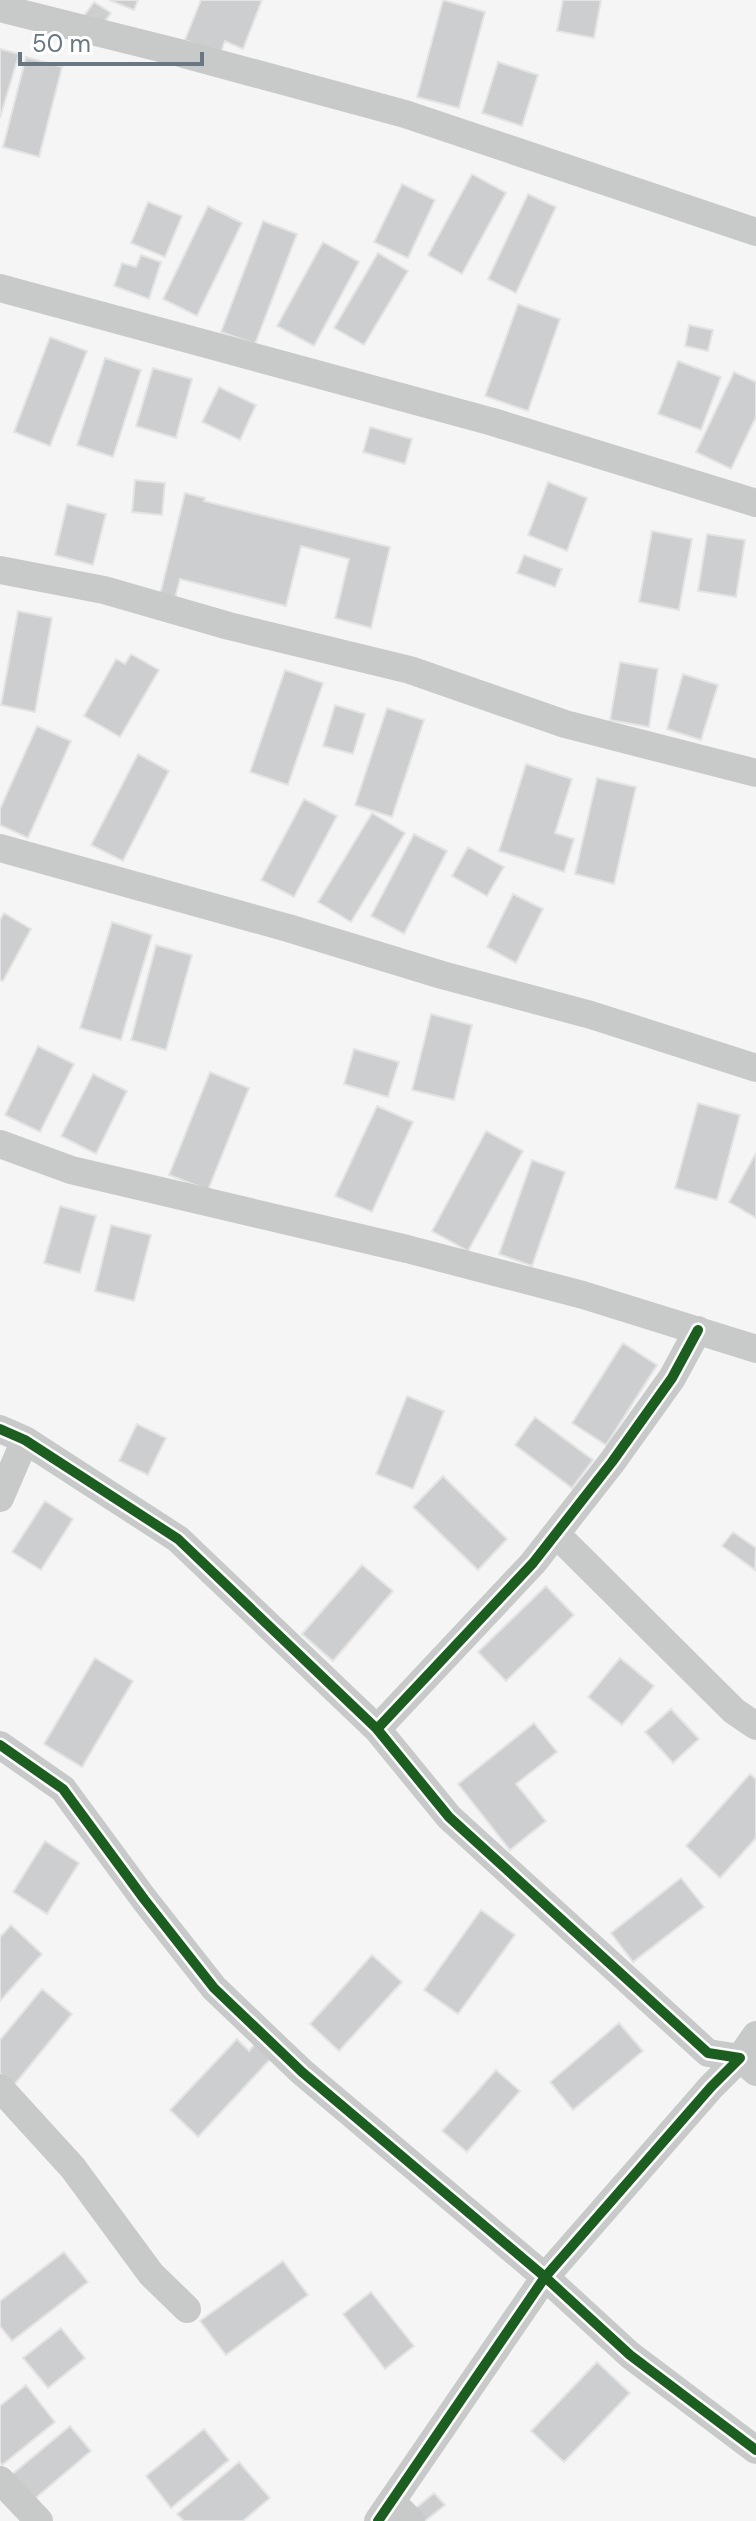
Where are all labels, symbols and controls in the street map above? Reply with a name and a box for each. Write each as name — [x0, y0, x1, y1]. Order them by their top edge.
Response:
scale bar — [20, 16, 202, 66]
text: 50 m — [32, 28, 91, 59]

